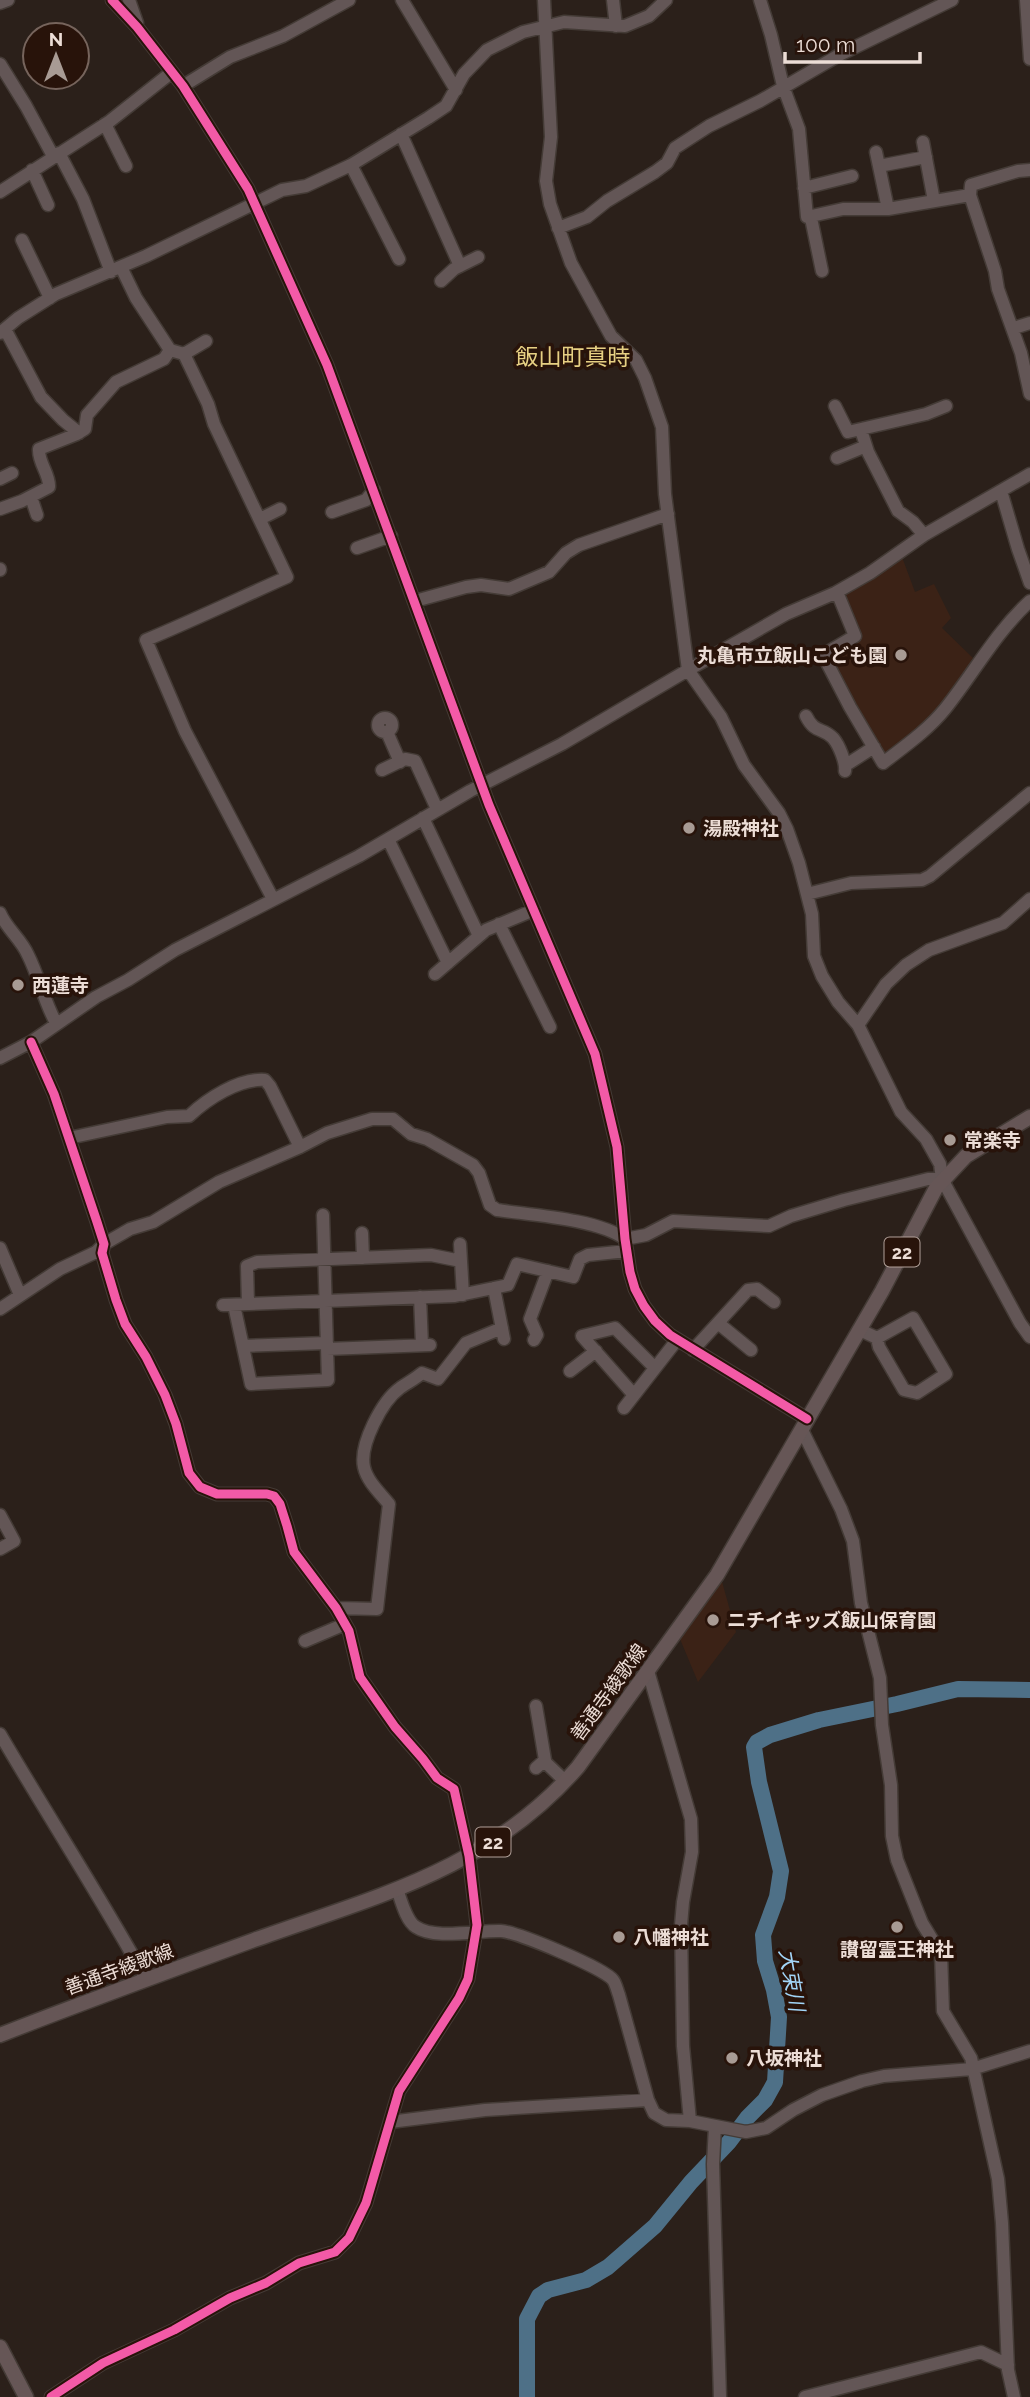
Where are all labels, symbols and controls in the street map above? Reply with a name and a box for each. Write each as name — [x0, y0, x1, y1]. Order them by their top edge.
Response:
north arrow — [21, 21, 91, 91]
scale bar — [785, 21, 920, 65]
text: N — [49, 28, 63, 50]
text: 100 m — [796, 32, 855, 57]
district label: 飯山町真時 — [516, 343, 631, 370]
place label: 丸亀市立飯山こども園 — [697, 644, 887, 666]
marker: 丸亀市立飯山こども園 — [893, 647, 909, 663]
place label: 湯殿神社 — [703, 817, 779, 839]
marker: 湯殿神社 — [681, 820, 697, 836]
place label: 西蓮寺 — [32, 974, 89, 996]
marker: 西蓮寺 — [10, 977, 26, 993]
place label: 常楽寺 — [964, 1129, 1021, 1151]
marker: 常楽寺 — [942, 1132, 958, 1148]
road number: 22 — [884, 1238, 920, 1266]
place label: ニチイキッズ飯山保育園 — [727, 1609, 936, 1631]
marker: ニチイキッズ飯山保育園 — [705, 1612, 721, 1628]
street label: 善通寺綾歌線 — [566, 1639, 650, 1745]
road number: 22 — [476, 1828, 510, 1856]
marker: 讃留霊王神社 — [889, 1919, 905, 1935]
place label: 八幡神社 — [633, 1926, 709, 1948]
marker: 八幡神社 — [611, 1929, 627, 1945]
place label: 讃留霊王神社 — [840, 1938, 954, 1960]
street label: 善通寺綾歌線 — [62, 1939, 176, 1999]
water label: 大束川 — [774, 1947, 810, 2015]
place label: 八坂神社 — [746, 2047, 822, 2069]
marker: 八坂神社 — [724, 2050, 740, 2066]

